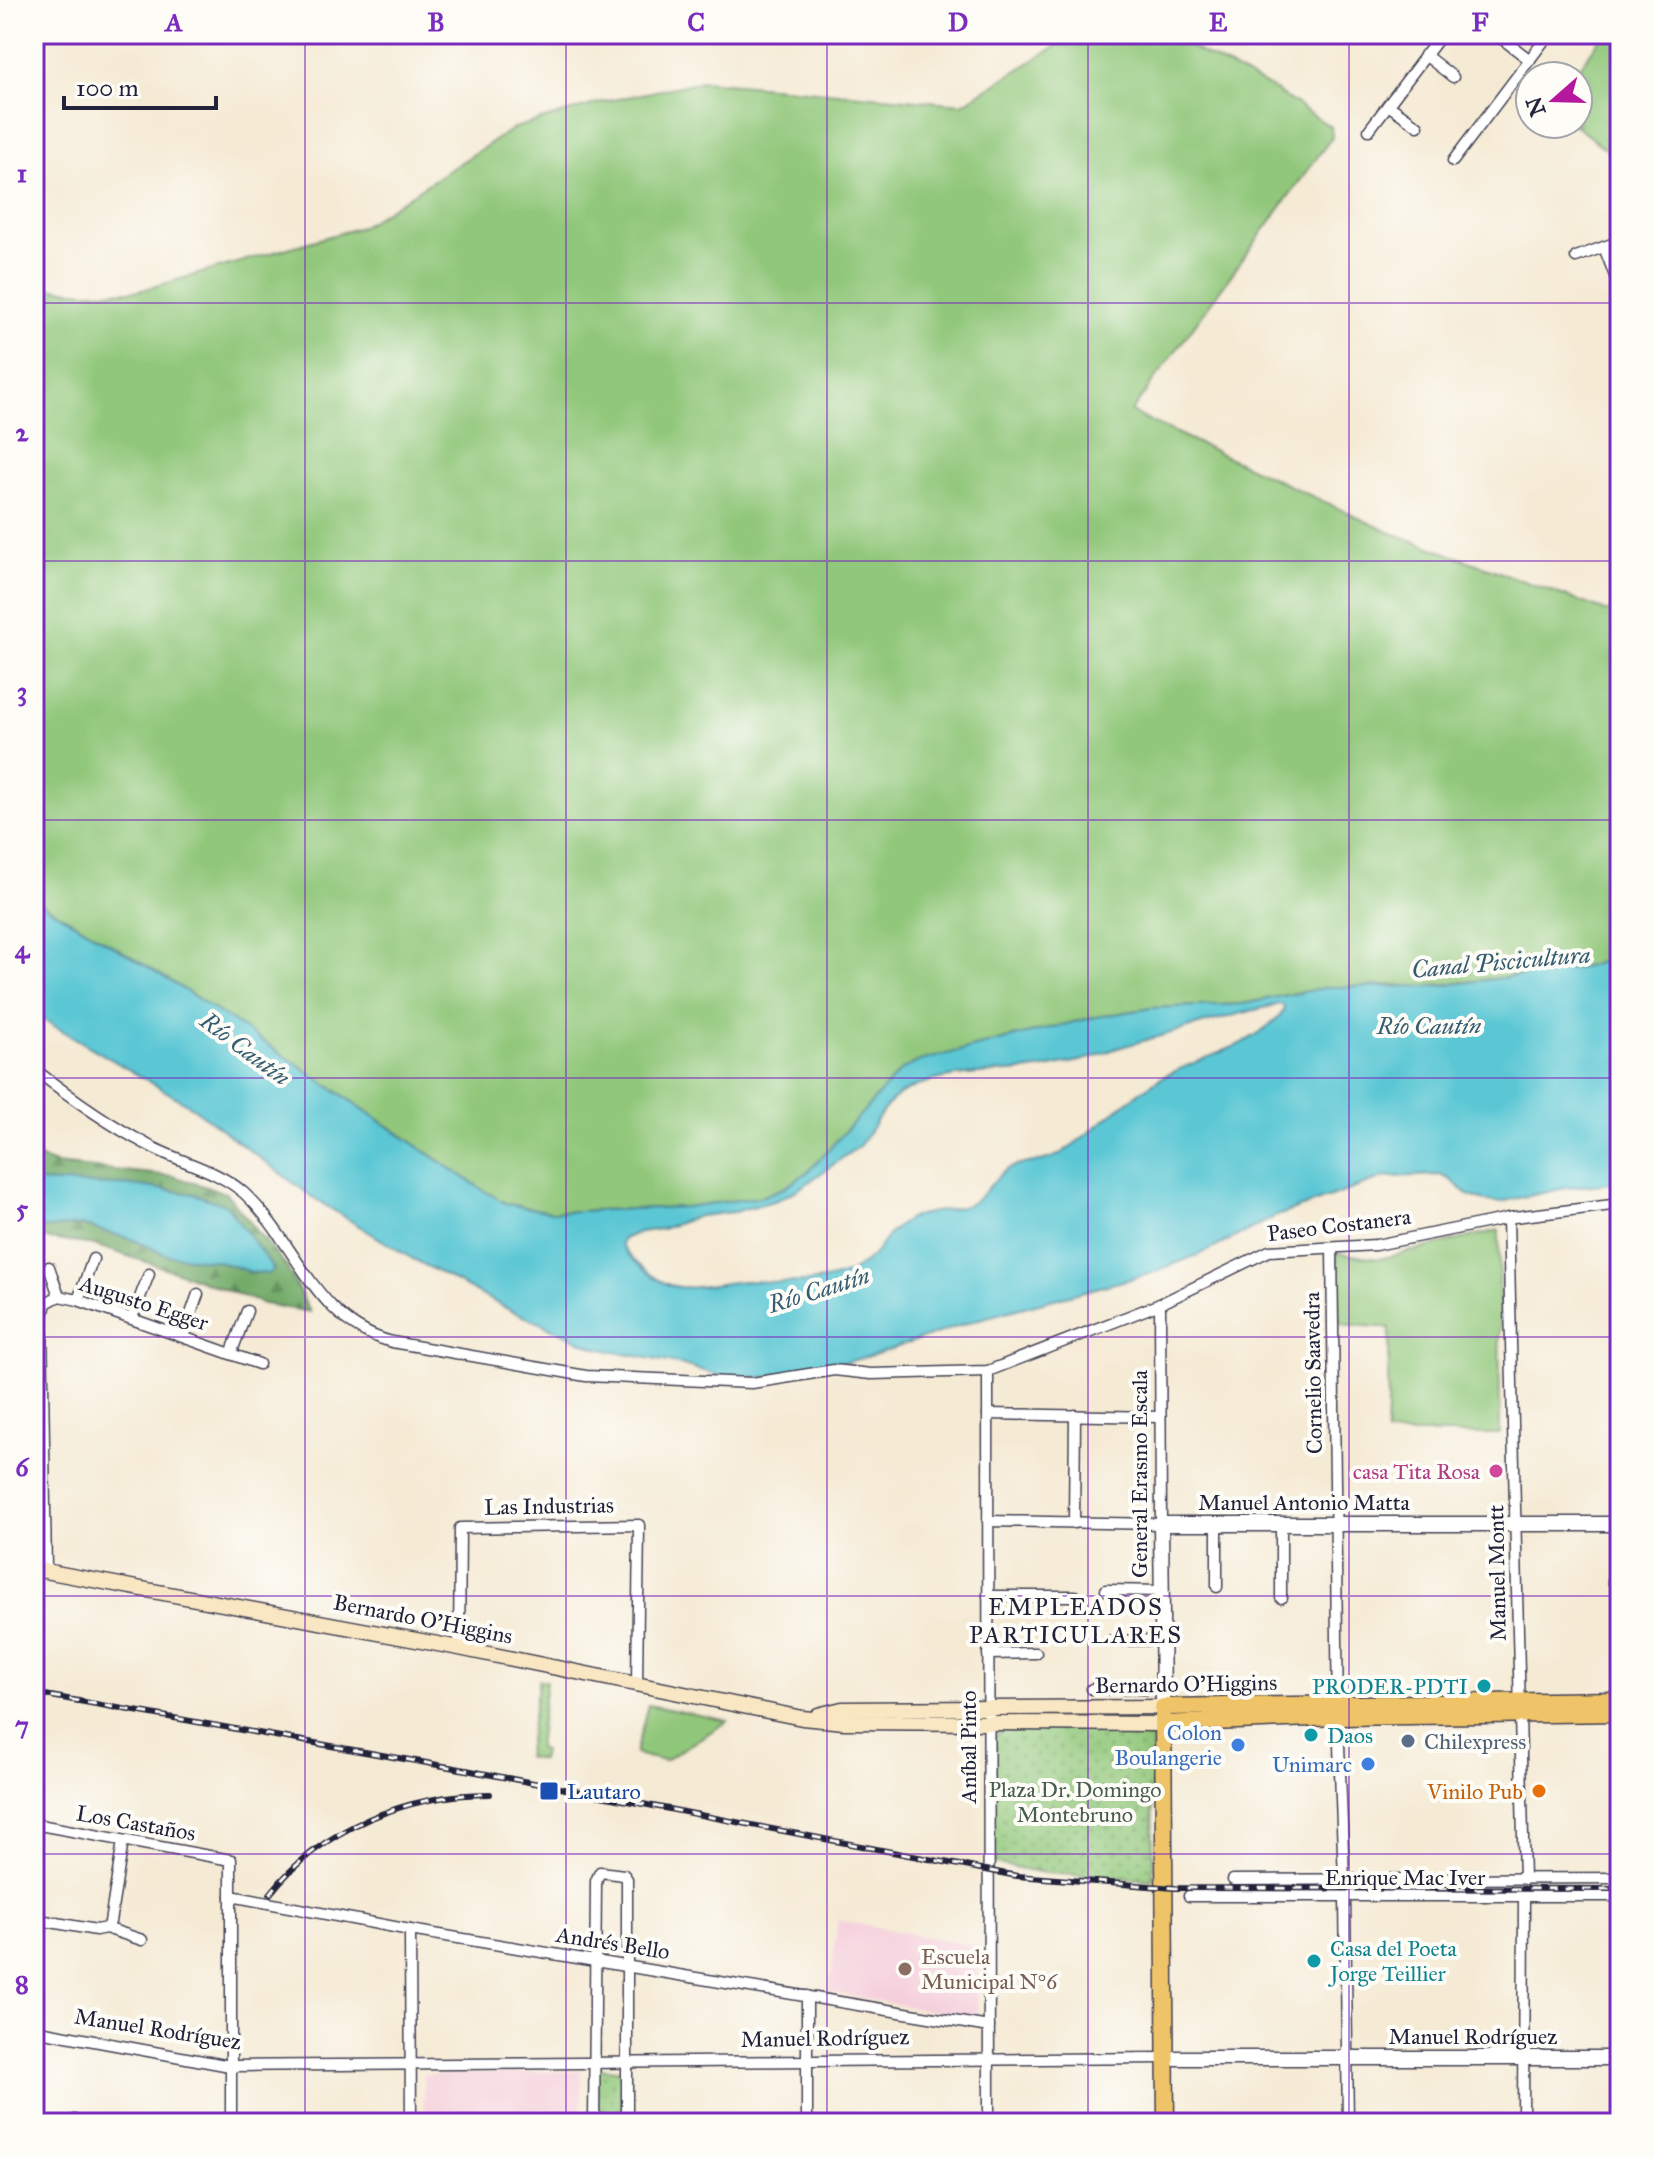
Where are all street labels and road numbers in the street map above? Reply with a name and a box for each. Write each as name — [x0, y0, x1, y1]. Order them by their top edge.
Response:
street label: Paseo Costanera — [1266, 1203, 1413, 1247]
street label: Augusto Egger — [75, 1269, 213, 1337]
street label: Cornelio Saavedra — [1298, 1291, 1328, 1454]
street label: General Erasmo Escala — [1126, 1369, 1153, 1578]
street label: Manuel Antonio Matta — [1198, 1489, 1411, 1516]
street label: Las Industrias — [484, 1491, 614, 1521]
street label: Manuel Montt — [1482, 1504, 1512, 1641]
street label: Bernardo O'Higgins — [331, 1588, 515, 1650]
street label: Bernardo O'Higgins — [1095, 1669, 1277, 1699]
street label: Aníbal Pinto — [955, 1691, 982, 1804]
street label: Los Castaños — [74, 1799, 198, 1847]
street label: Enrique Mac Iver — [1325, 1864, 1486, 1891]
street label: Andrés Bello — [553, 1921, 672, 1965]
street label: Manuel Rodríguez — [73, 2002, 243, 2056]
street label: Manuel Rodríguez — [740, 2023, 910, 2053]
street label: Manuel Rodríguez — [1389, 2023, 1557, 2050]

